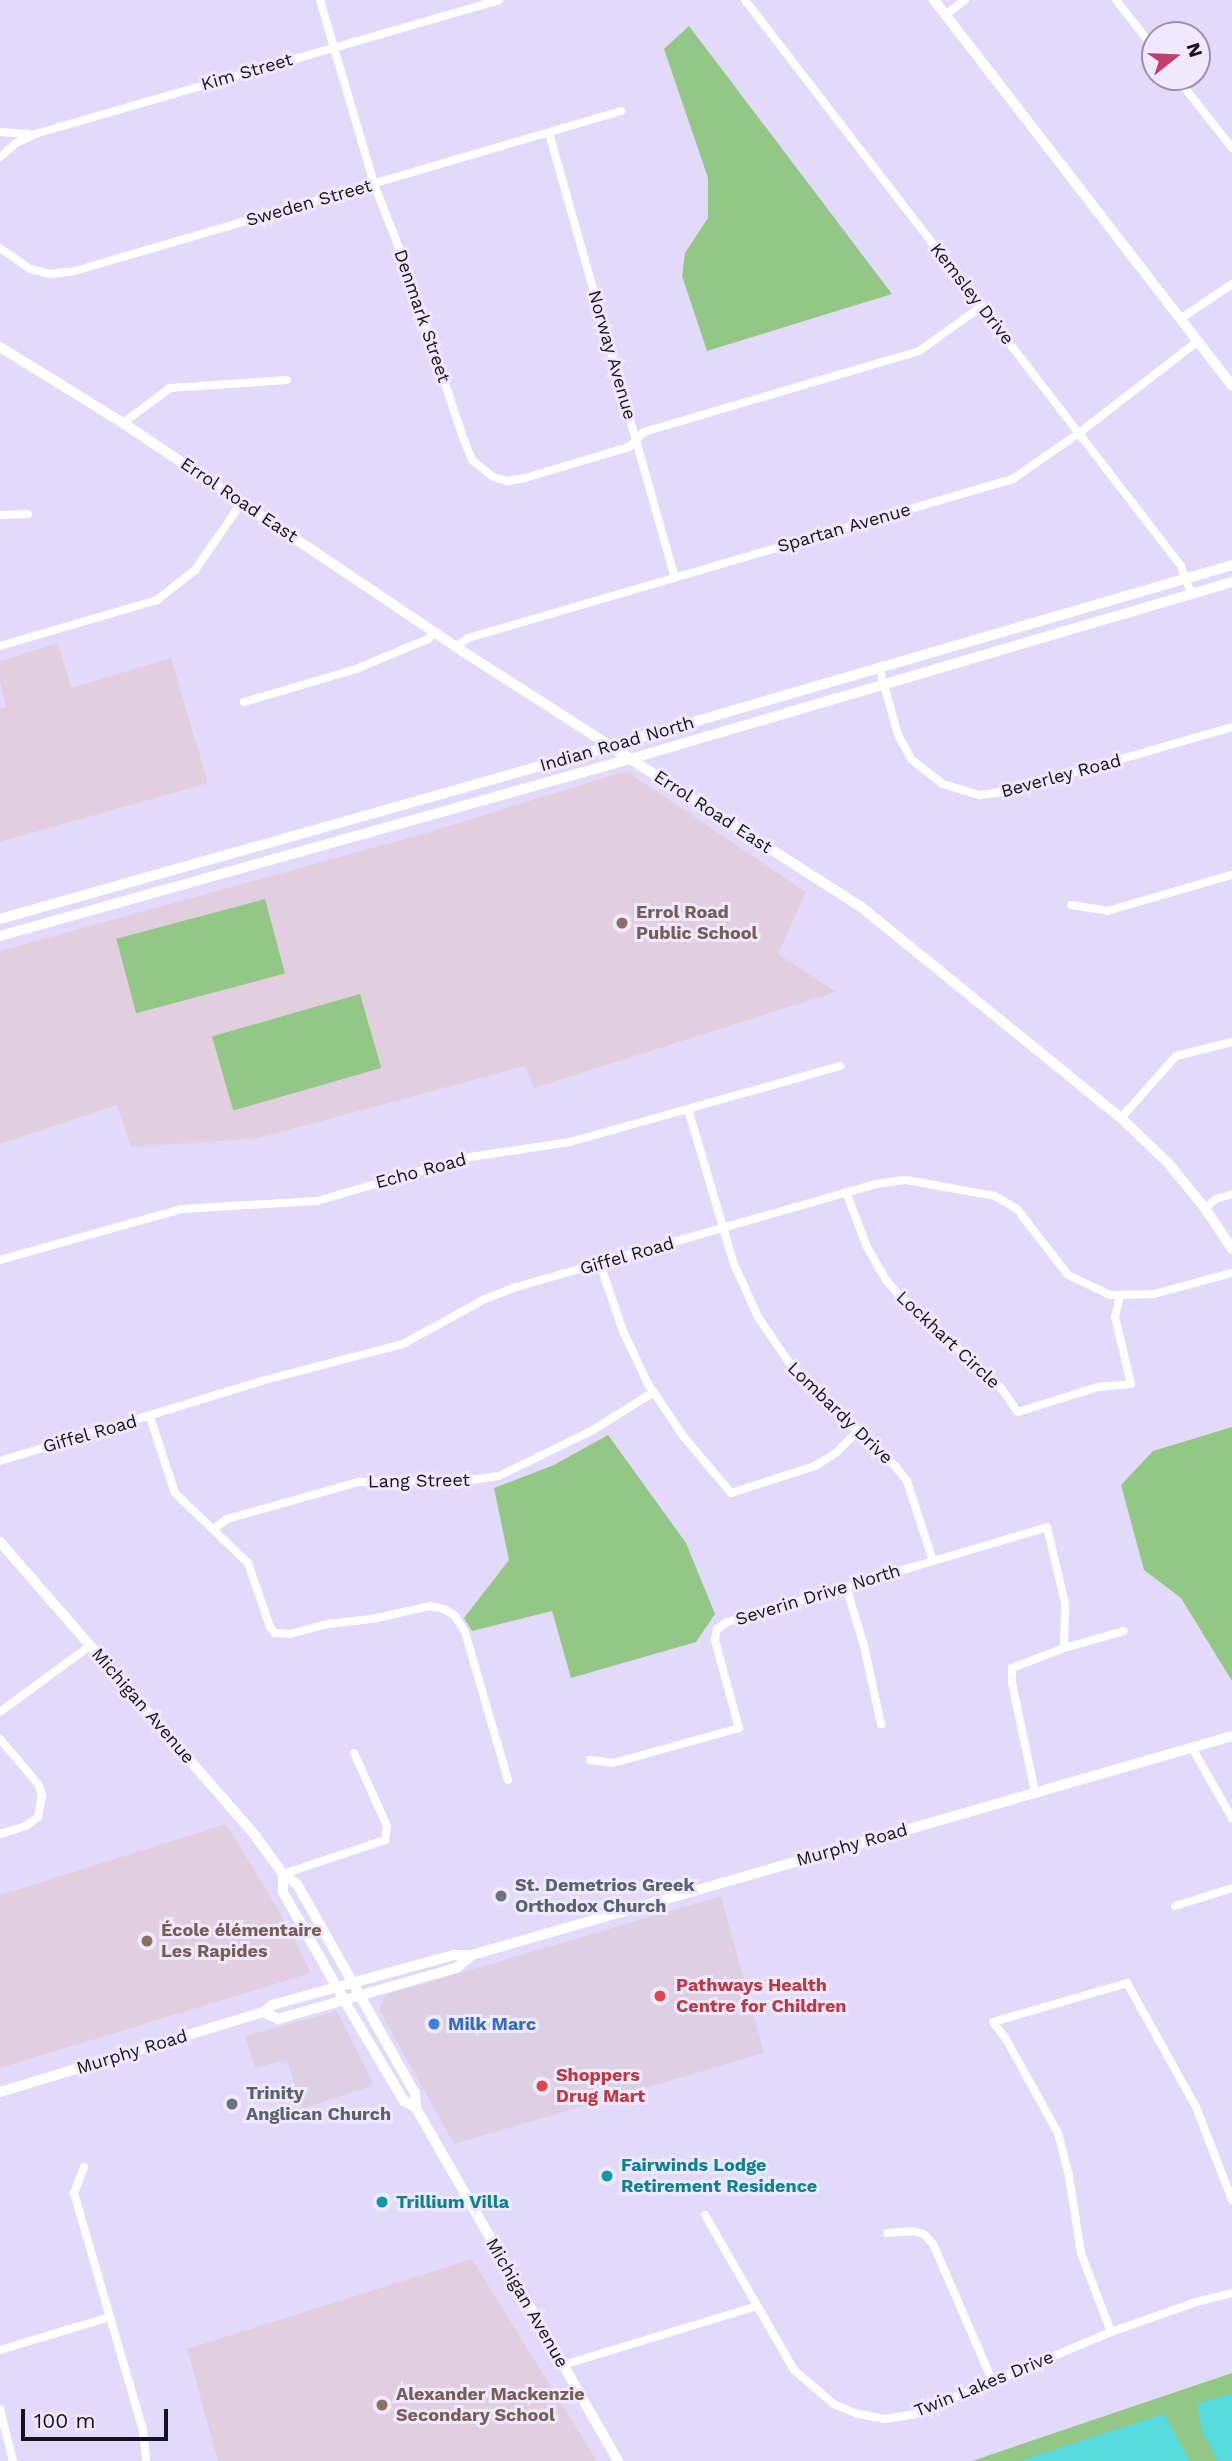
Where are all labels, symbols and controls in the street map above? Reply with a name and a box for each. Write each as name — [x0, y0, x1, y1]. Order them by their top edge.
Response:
north arrow — [1141, 21, 1211, 91]
text: N — [1181, 40, 1208, 60]
street label: Kim Street — [199, 49, 295, 95]
street label: Sweden Street — [244, 175, 374, 231]
street label: Kemsley Drive — [925, 239, 1019, 349]
street label: Denmark Street — [389, 246, 455, 386]
street label: Norway Avenue — [583, 287, 641, 423]
street label: Errol Road East — [176, 453, 302, 547]
street label: Spartan Avenue — [775, 499, 913, 557]
street label: Indian Road North — [537, 712, 697, 776]
street label: Beverley Road — [998, 750, 1124, 802]
street label: Errol Road East — [650, 766, 776, 858]
place label: Errol Road Public School — [636, 902, 757, 944]
marker: Errol Road Public School — [614, 915, 630, 931]
street label: Echo Road — [373, 1149, 469, 1193]
street label: Giffel Road — [577, 1232, 677, 1280]
street label: Lockhart Circle — [892, 1287, 1004, 1393]
street label: Lombardy Drive — [783, 1357, 897, 1469]
street label: Giffel Road — [40, 1410, 140, 1458]
street label: Lang Street — [368, 1469, 470, 1493]
street label: Severin Drive North — [733, 1560, 903, 1630]
street label: Michigan Avenue — [87, 1643, 199, 1769]
street label: Murphy Road — [794, 1819, 910, 1871]
place label: St. Demetrios Greek Orthodox Church — [515, 1875, 695, 1918]
marker: St. Demetrios Greek Orthodox Church — [493, 1888, 509, 1904]
place label: École élémentaire Les Rapides — [161, 1920, 322, 1962]
marker: École élémentaire Les Rapides — [139, 1933, 155, 1949]
place label: Pathways Health Centre for Children — [676, 1975, 847, 2018]
marker: Pathways Health Centre for Children — [650, 1986, 670, 2006]
place label: Milk Marc — [448, 2013, 536, 2035]
marker: Milk Marc — [426, 2016, 442, 2032]
street label: Murphy Road — [74, 2025, 190, 2079]
place label: Shoppers Drug Mart — [556, 2065, 645, 2108]
marker: Shoppers Drug Mart — [534, 2078, 550, 2094]
place label: Trinity Anglican Church — [246, 2083, 391, 2126]
marker: Trinity Anglican Church — [224, 2096, 240, 2112]
place label: Fairwinds Lodge Retirement Residence — [621, 2155, 817, 2198]
marker: Fairwinds Lodge Retirement Residence — [599, 2168, 615, 2184]
place label: Trillium Villa — [396, 2191, 510, 2213]
marker: Trillium Villa — [374, 2194, 390, 2210]
street label: Michigan Avenue — [481, 2234, 573, 2372]
street label: Twin Lakes Drive — [911, 2346, 1057, 2422]
place label: Alexander Mackenzie Secondary School — [396, 2384, 585, 2426]
scale bar — [24, 2394, 172, 2438]
marker: Alexander Mackenzie Secondary School — [374, 2397, 390, 2413]
text: 100 m — [34, 2408, 96, 2433]

